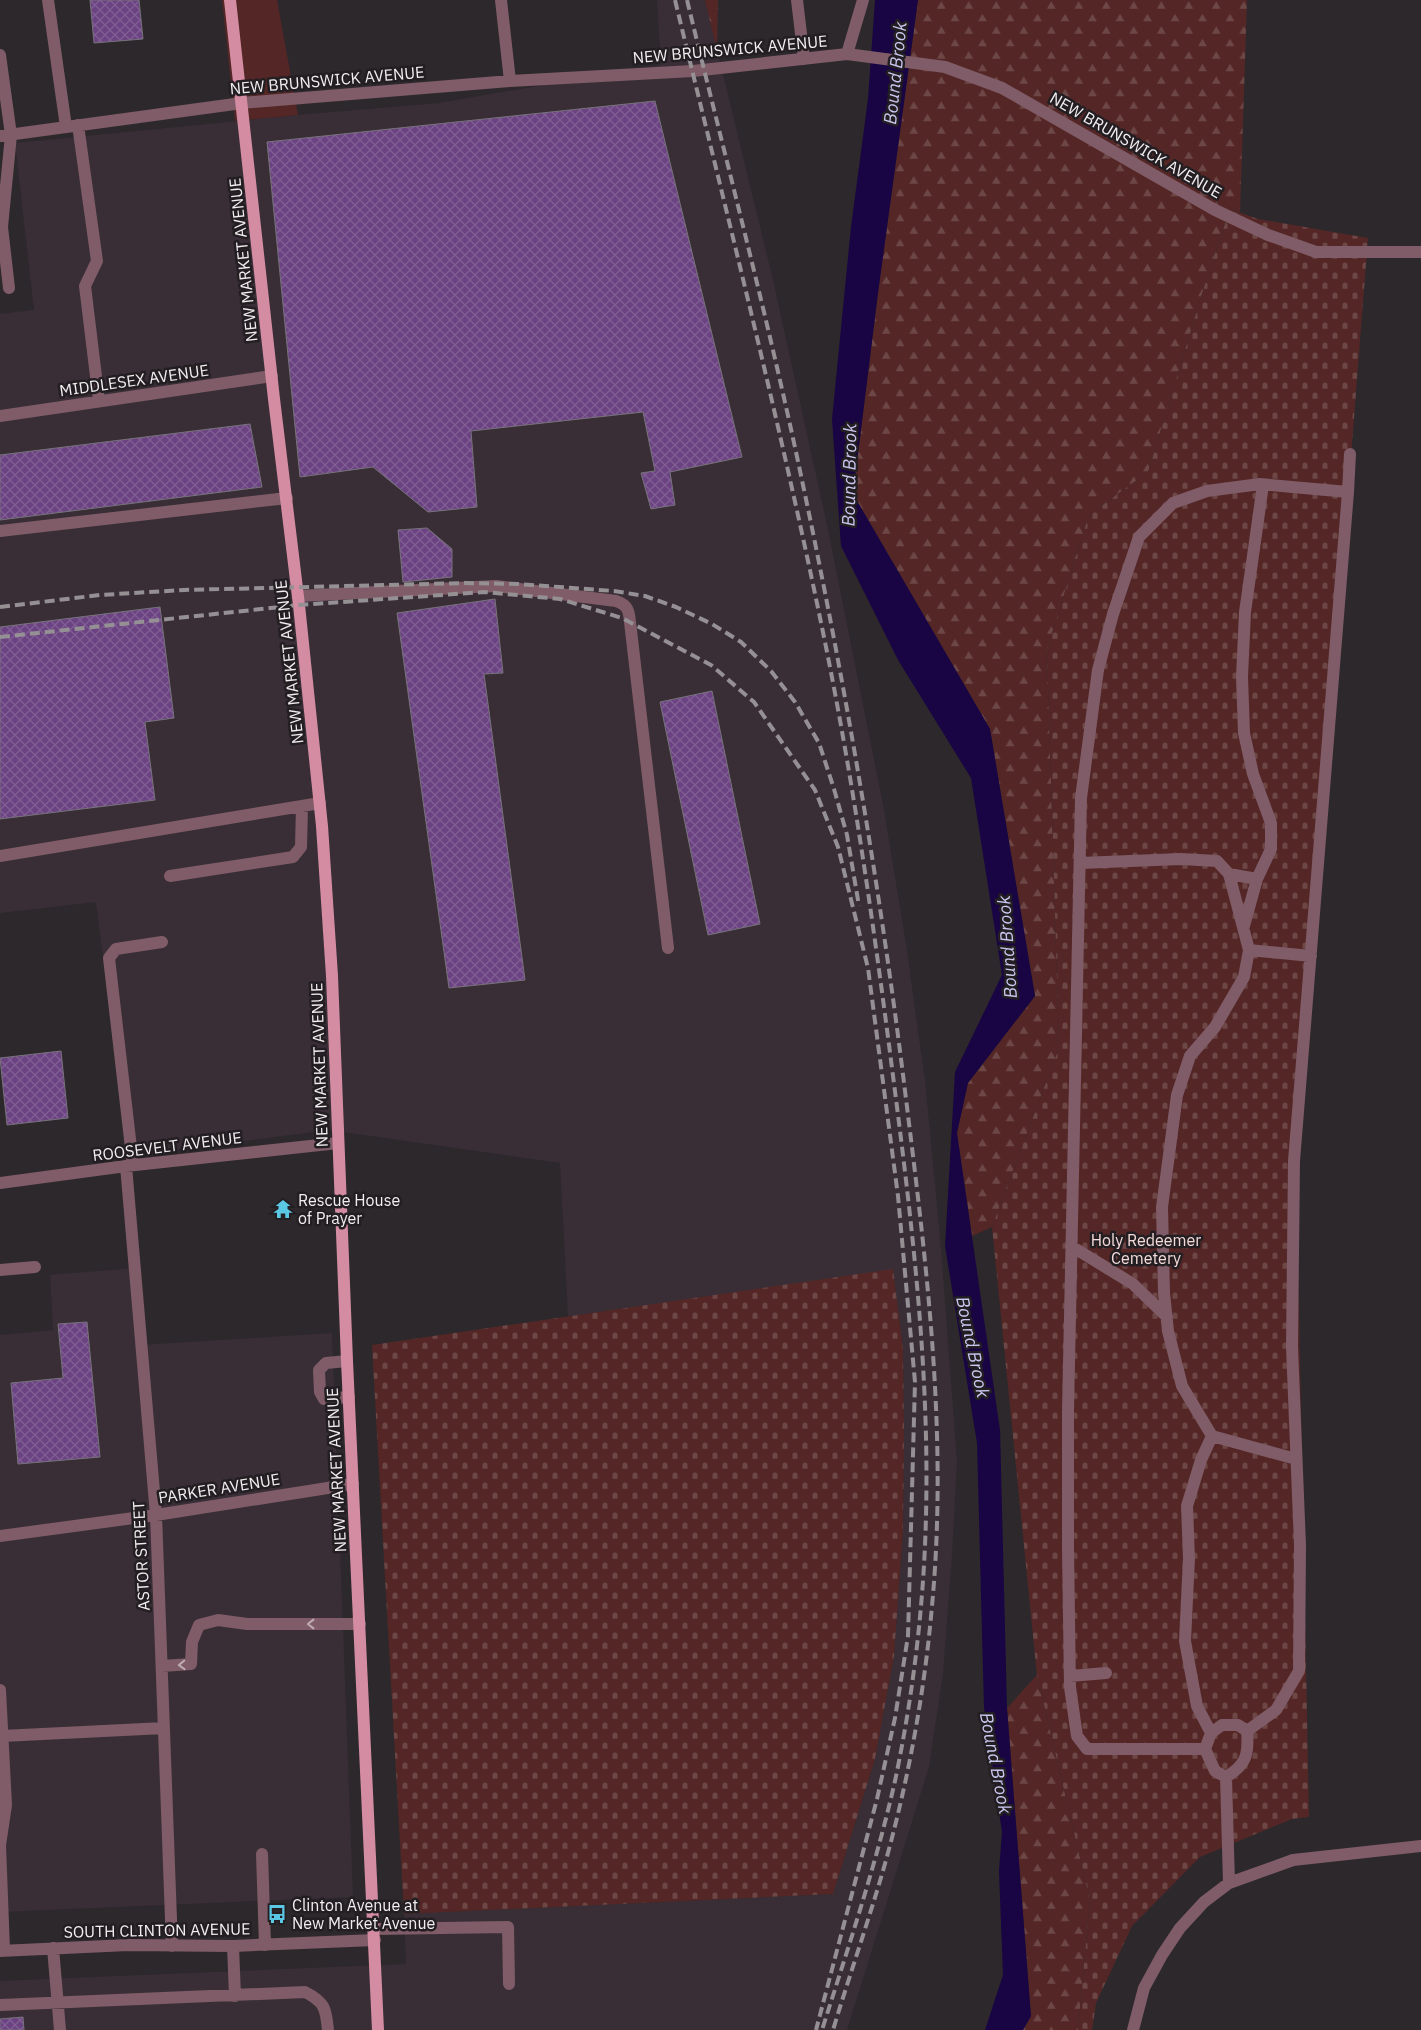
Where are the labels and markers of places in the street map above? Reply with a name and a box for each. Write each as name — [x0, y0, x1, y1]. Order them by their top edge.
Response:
place label: Rescue House of Prayer — [298, 1190, 400, 1228]
temple icon: Rescue House of Prayer — [272, 1198, 294, 1220]
place label: Clinton Avenue at New Market Avenue — [292, 1895, 435, 1933]
bus stop icon: Clinton Avenue at New Market Avenue — [266, 1903, 288, 1925]

